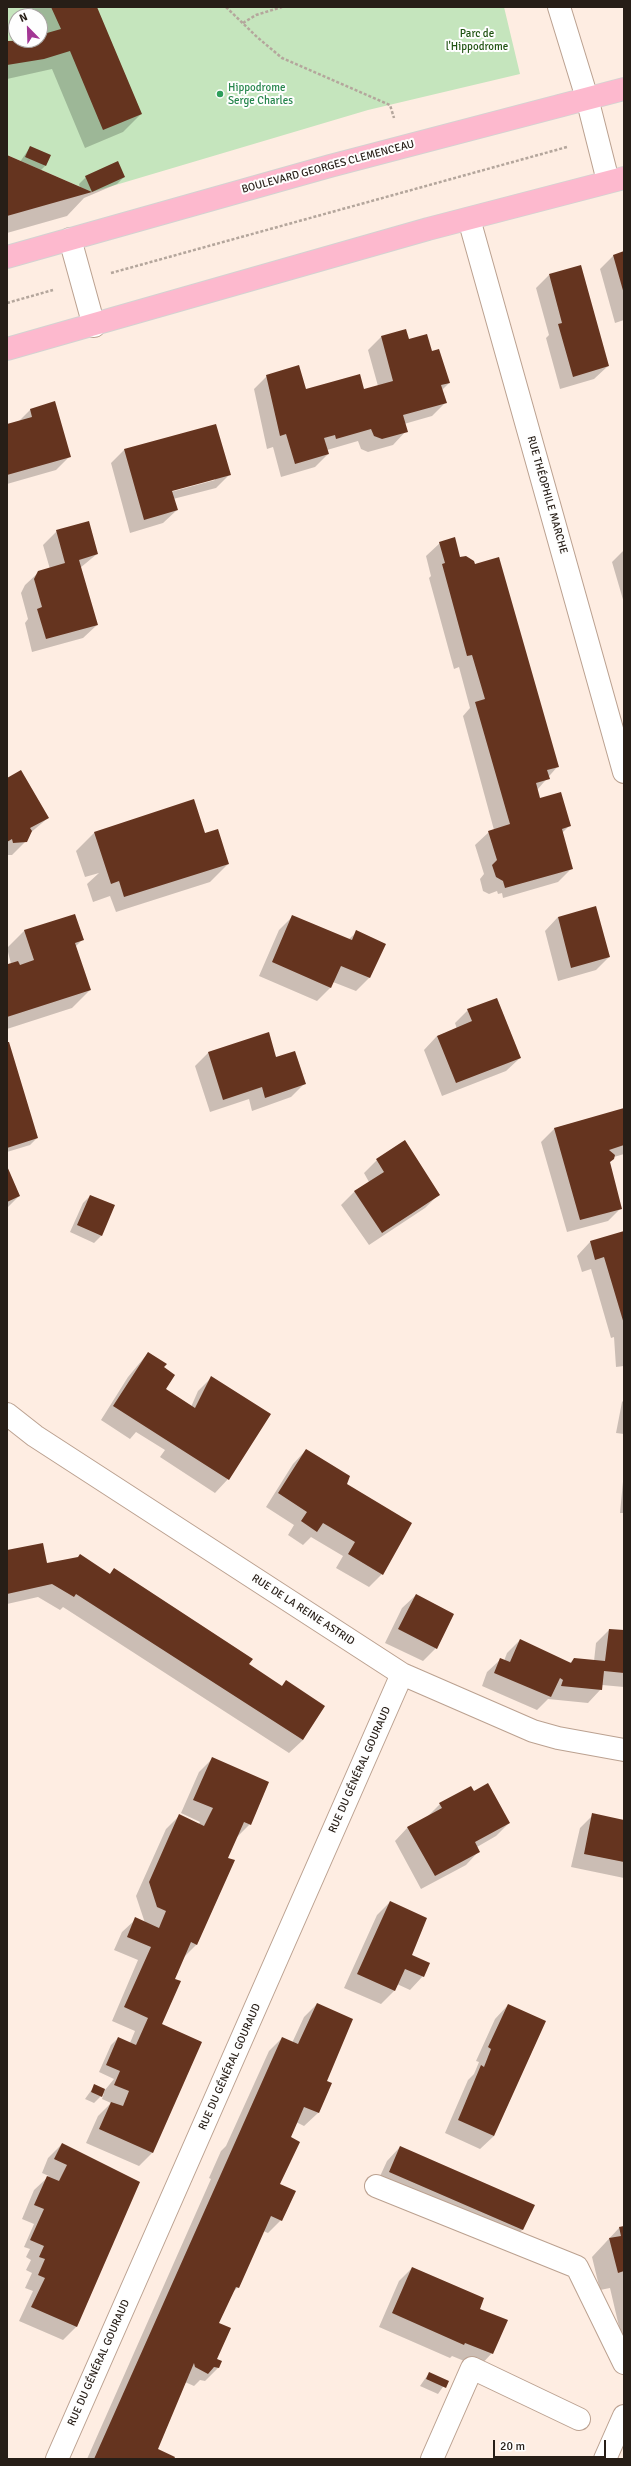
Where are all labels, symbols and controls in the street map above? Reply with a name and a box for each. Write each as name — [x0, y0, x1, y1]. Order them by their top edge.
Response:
north arrow — [8, 8, 48, 48]
text: N — [17, 10, 30, 25]
park label: Parc de l'Hippodrome — [446, 27, 508, 53]
place label: Hippodrome Serge Charles — [228, 81, 293, 107]
marker: Hippodrome Serge Charles — [215, 89, 225, 99]
street label: BOULEVARD GEORGES CLEMENCEAU — [240, 138, 416, 196]
street label: RUE THÉOPHILE MARCHE — [524, 434, 570, 556]
street label: RUE DE LA REINE ASTRID — [249, 1572, 357, 1648]
street label: RUE DU GÉNÉRAL GOURAUD — [326, 1705, 394, 1835]
street label: RUE DU GÉNÉRAL GOURAUD — [196, 2002, 264, 2132]
street label: RUE DU GÉNÉRAL GOURAUD — [65, 2298, 133, 2428]
scale bar — [495, 2432, 608, 2458]
text: 20 m — [500, 2439, 525, 2454]

